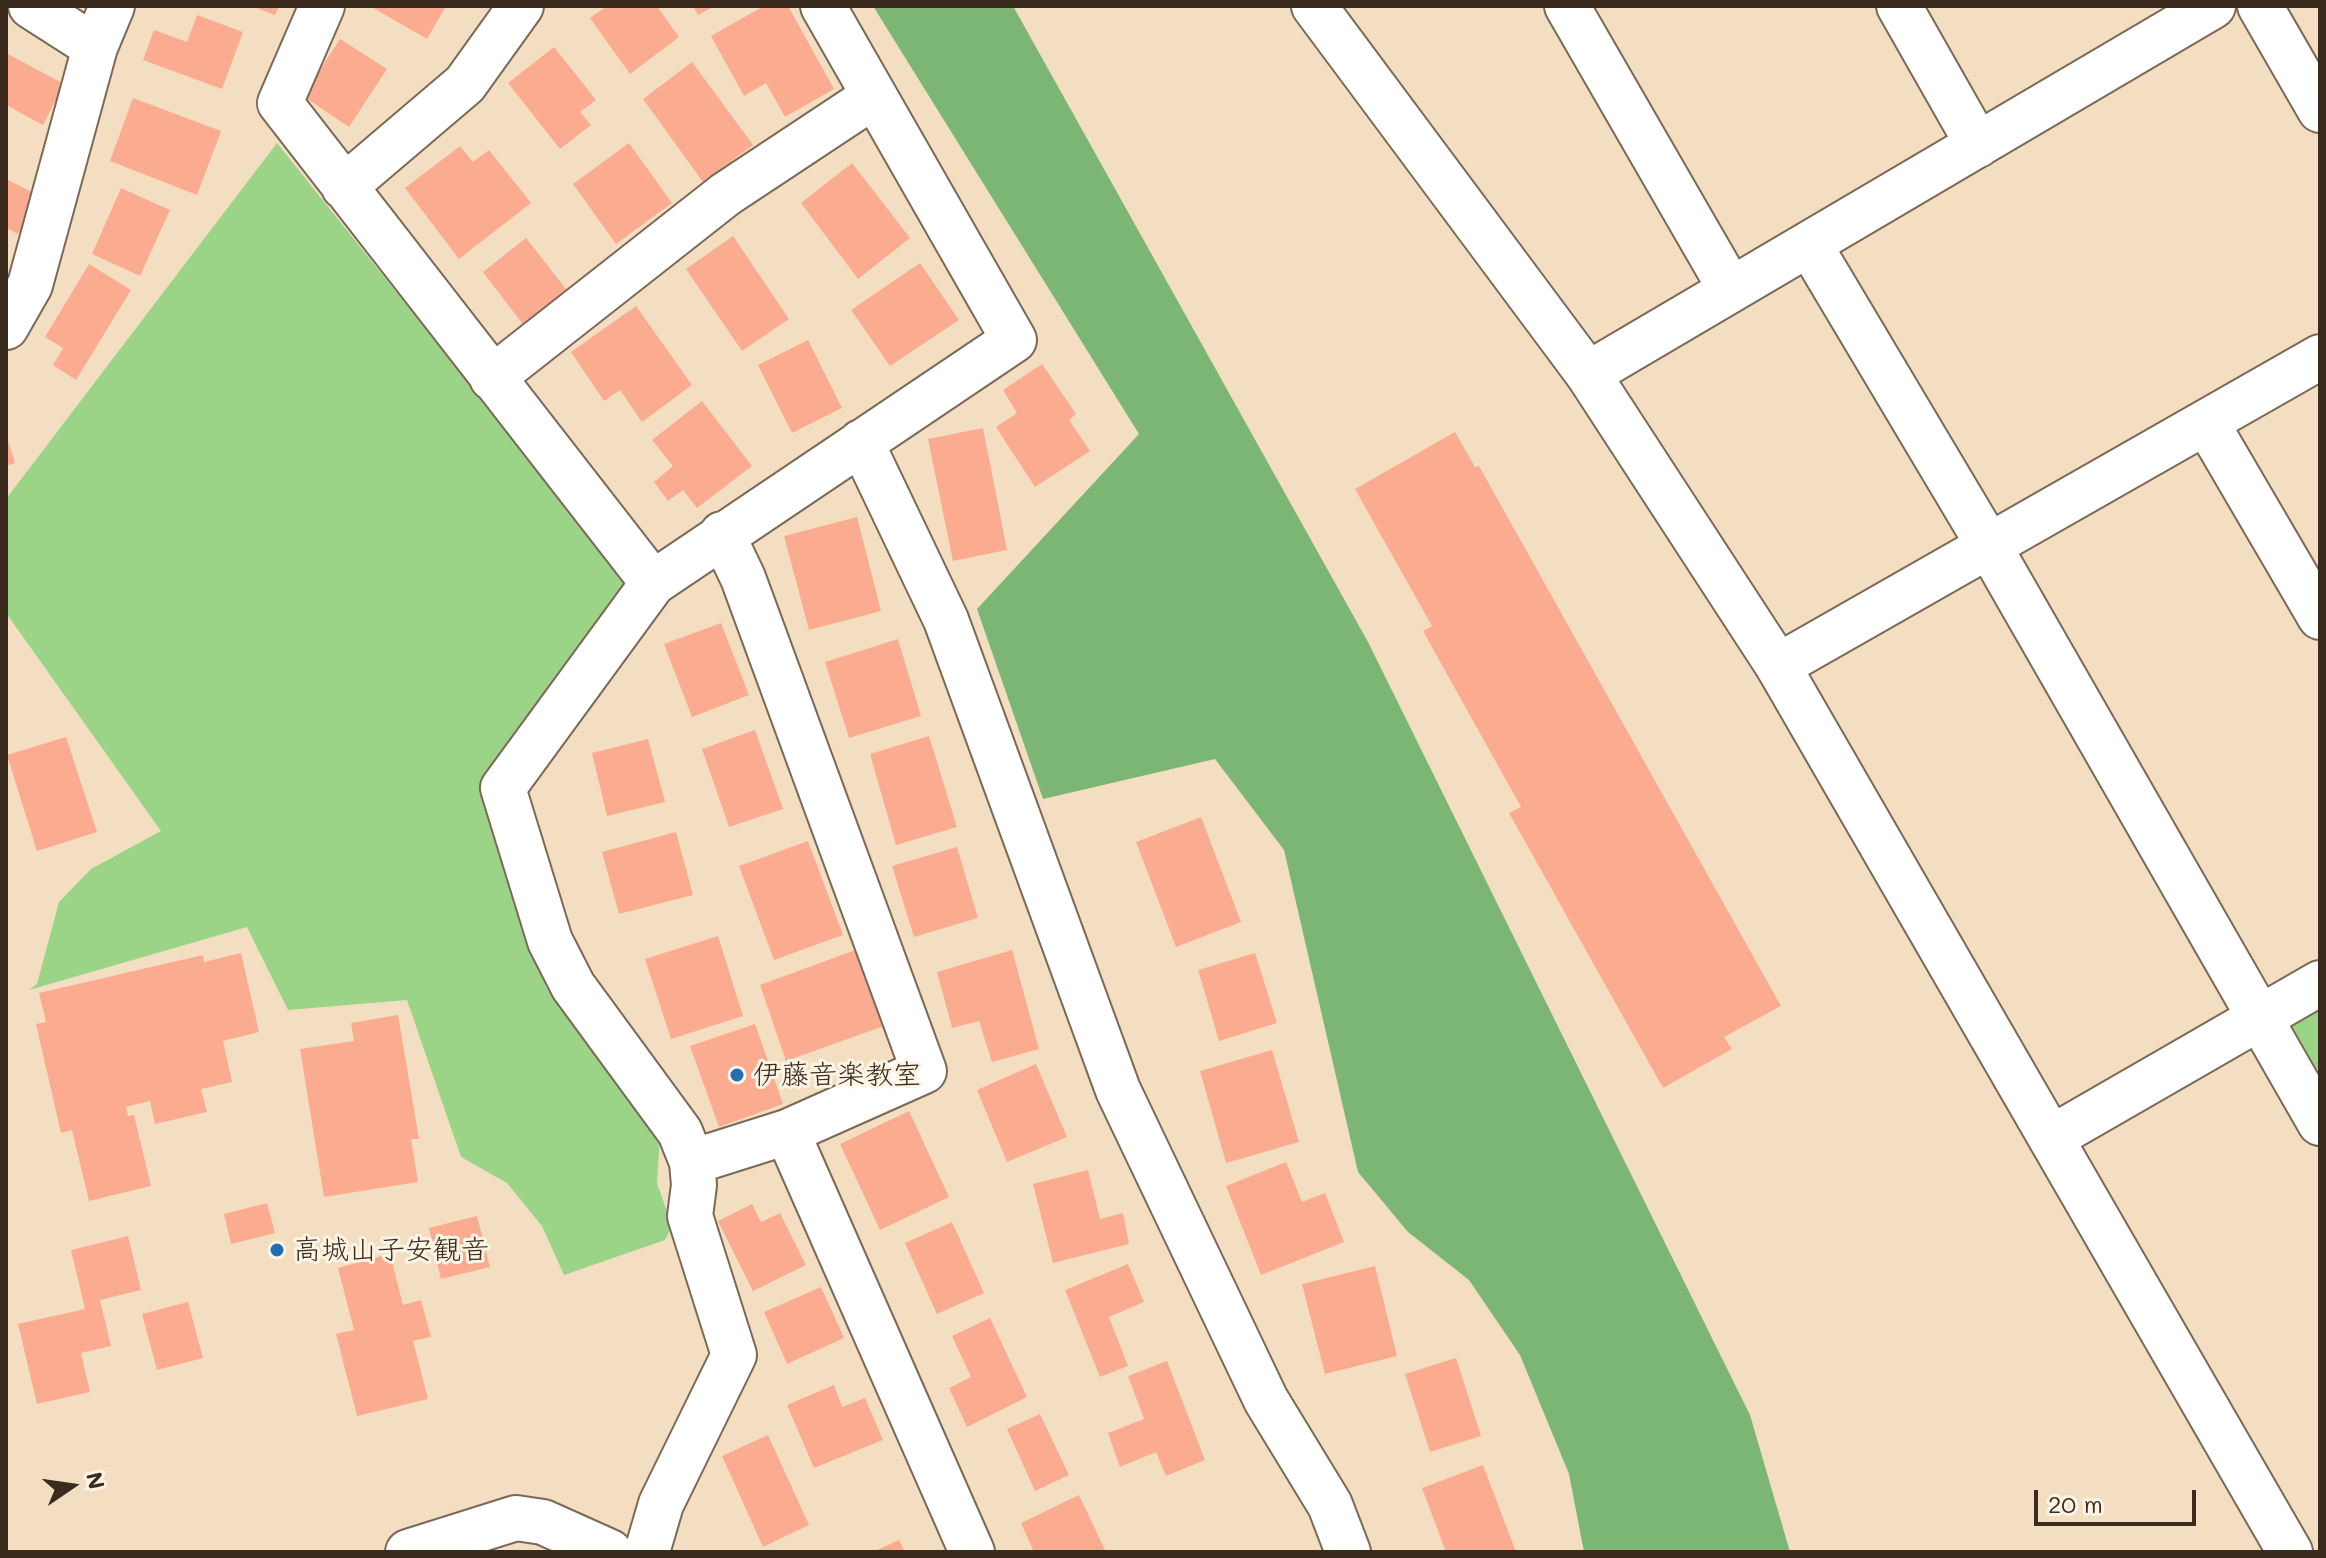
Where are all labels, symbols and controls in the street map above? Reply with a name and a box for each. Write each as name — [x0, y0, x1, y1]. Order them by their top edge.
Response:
place label: 伊藤音楽教室 — [753, 1058, 921, 1092]
marker: 伊藤音楽教室 — [728, 1066, 746, 1084]
place label: 高城山子安観音 — [293, 1233, 489, 1267]
marker: 高城山子安観音 — [268, 1241, 286, 1259]
north arrow — [32, 1446, 112, 1526]
text: N — [80, 1469, 112, 1492]
scale bar — [2038, 1474, 2200, 1524]
text: 20 m — [2048, 1488, 2103, 1519]

